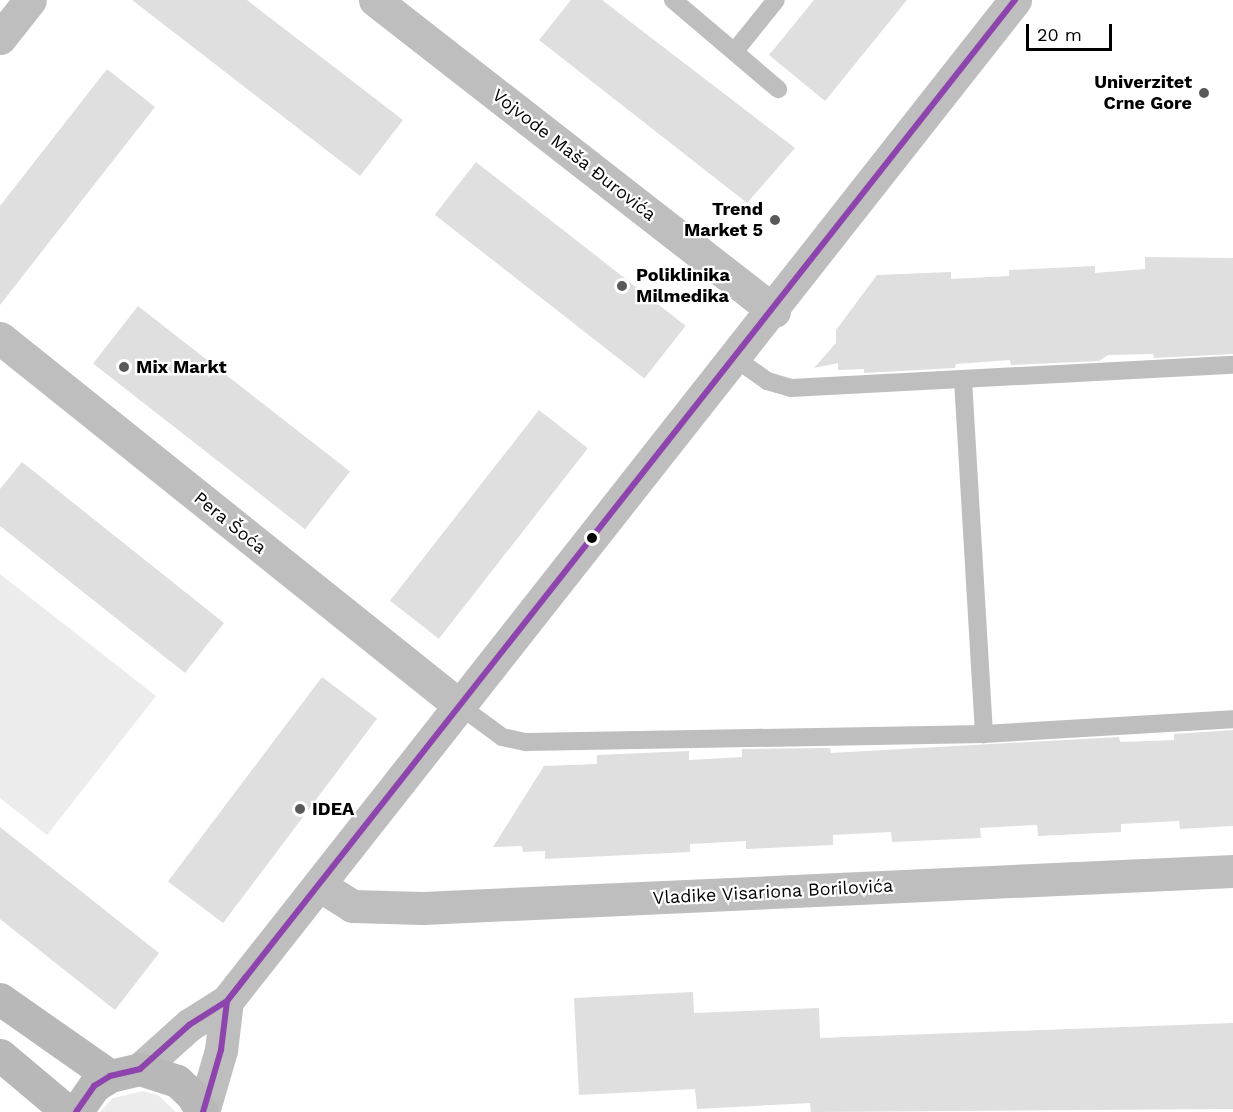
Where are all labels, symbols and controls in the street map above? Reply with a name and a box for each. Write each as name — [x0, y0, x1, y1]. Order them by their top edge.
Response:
scale bar — [1029, 12, 1114, 50]
text: 20 m — [1037, 24, 1082, 45]
place label: Univerzitet Crne Gore — [1094, 72, 1192, 115]
street label: Vojvode Maša Đurovića — [488, 84, 660, 226]
marker: Univerzitet Crne Gore — [1197, 86, 1211, 100]
place label: Trend Market 5 — [684, 199, 763, 242]
marker: Trend Market 5 — [768, 213, 782, 227]
place label: Poliklinika Milmedika — [636, 265, 730, 308]
marker: Poliklinika Milmedika — [613, 277, 631, 295]
place label: Mix Markt — [136, 356, 227, 378]
marker: Mix Markt — [117, 360, 131, 374]
street label: Pera Šoća — [189, 487, 271, 559]
unlabelled marker — [586, 532, 598, 544]
place label: IDEA — [312, 798, 354, 820]
marker: IDEA — [293, 802, 307, 816]
street label: Vladike Visariona Borilovića — [652, 875, 894, 909]

